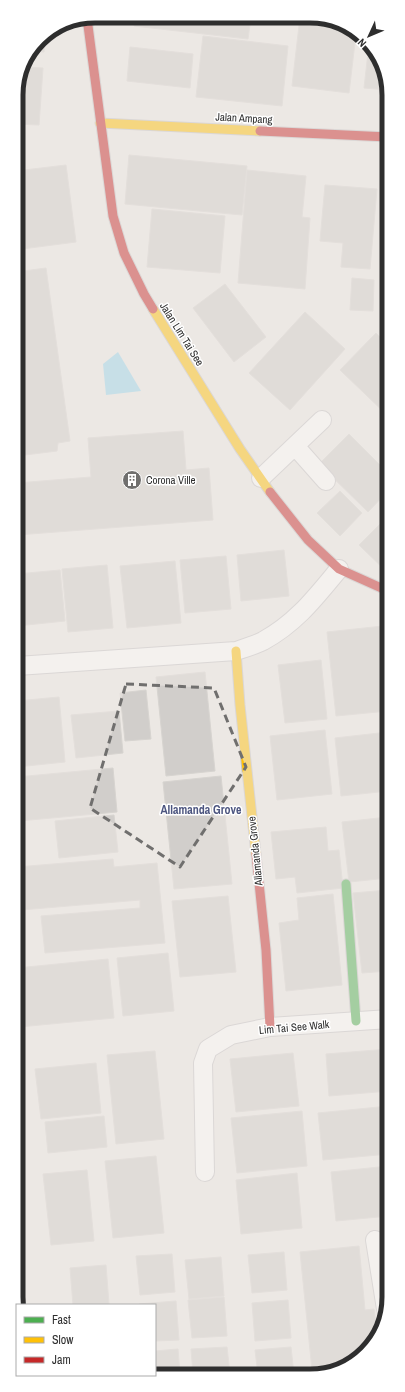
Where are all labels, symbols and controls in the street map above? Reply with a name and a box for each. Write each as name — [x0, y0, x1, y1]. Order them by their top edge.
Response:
north arrow — [349, 16, 389, 56]
text: N — [355, 36, 369, 50]
street label: Jalan Ampang — [215, 110, 273, 126]
street label: Jalan Lim Tai See — [157, 300, 207, 368]
building icon: Corona Ville — [121, 469, 143, 491]
place label: Corona Ville — [146, 473, 195, 487]
district label: Allamanda Grove — [161, 802, 242, 818]
street label: Allamanda Grove — [244, 816, 266, 887]
street label: Lim Tai See Walk — [258, 1017, 330, 1037]
legend — [16, 1304, 156, 1376]
text: Fast — [52, 1312, 71, 1328]
text: Slow — [52, 1332, 74, 1348]
text: Jam — [52, 1352, 71, 1368]

